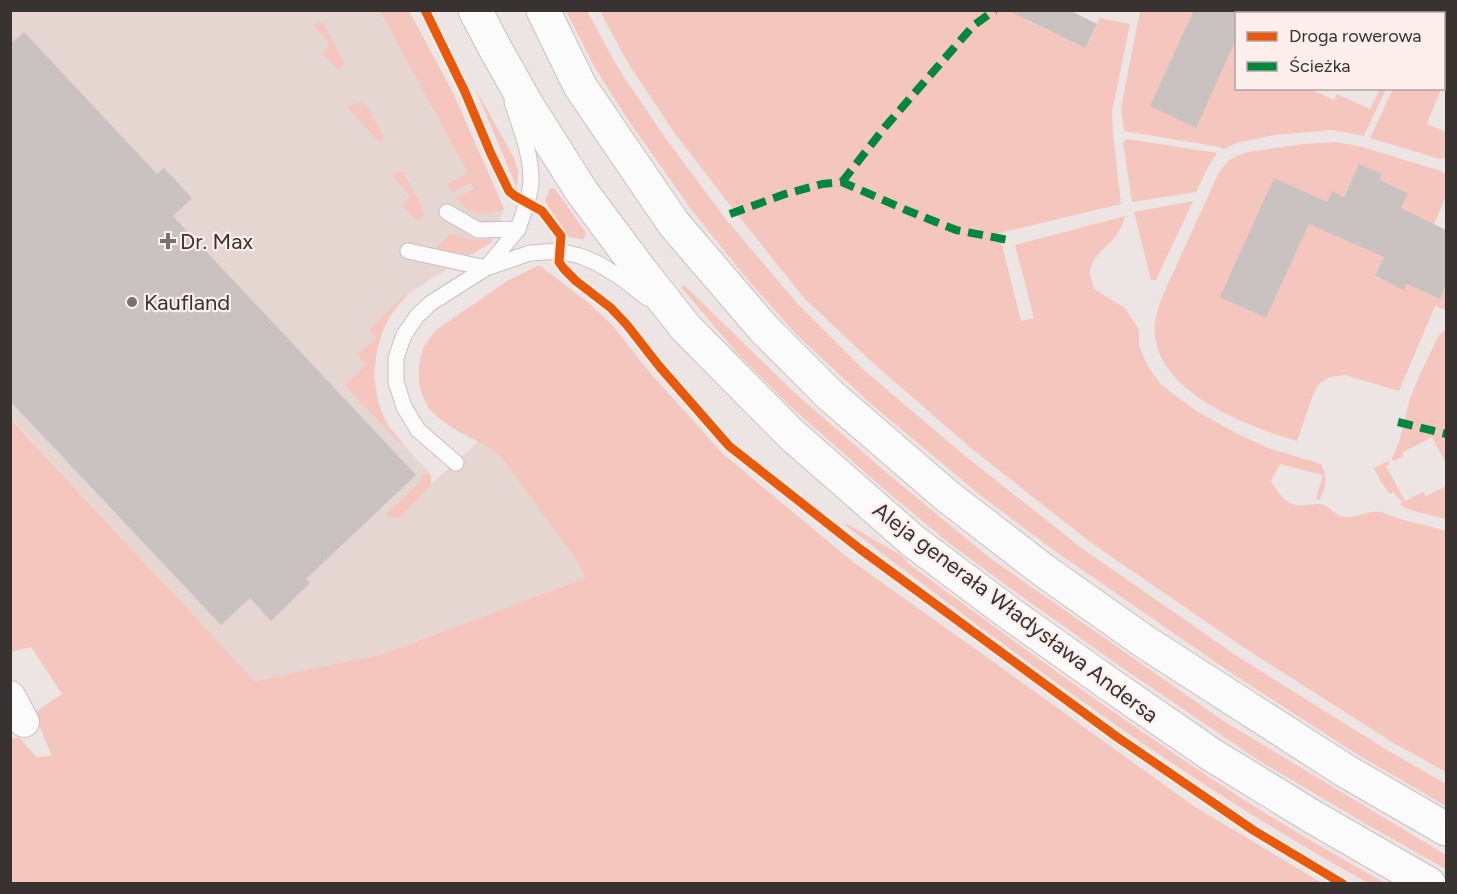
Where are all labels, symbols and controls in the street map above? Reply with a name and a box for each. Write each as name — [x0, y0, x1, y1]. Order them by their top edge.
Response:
legend — [1235, 12, 1445, 90]
text: Droga rowerowa — [1289, 25, 1421, 47]
text: Ścieżka — [1289, 55, 1350, 77]
place label: Dr. Max — [180, 228, 253, 255]
marker: Dr. Max — [161, 234, 175, 248]
place label: Kaufland — [144, 289, 230, 316]
marker: Kaufland — [125, 295, 139, 309]
street label: Aleja generała Władysława Andersa — [868, 496, 1164, 729]

